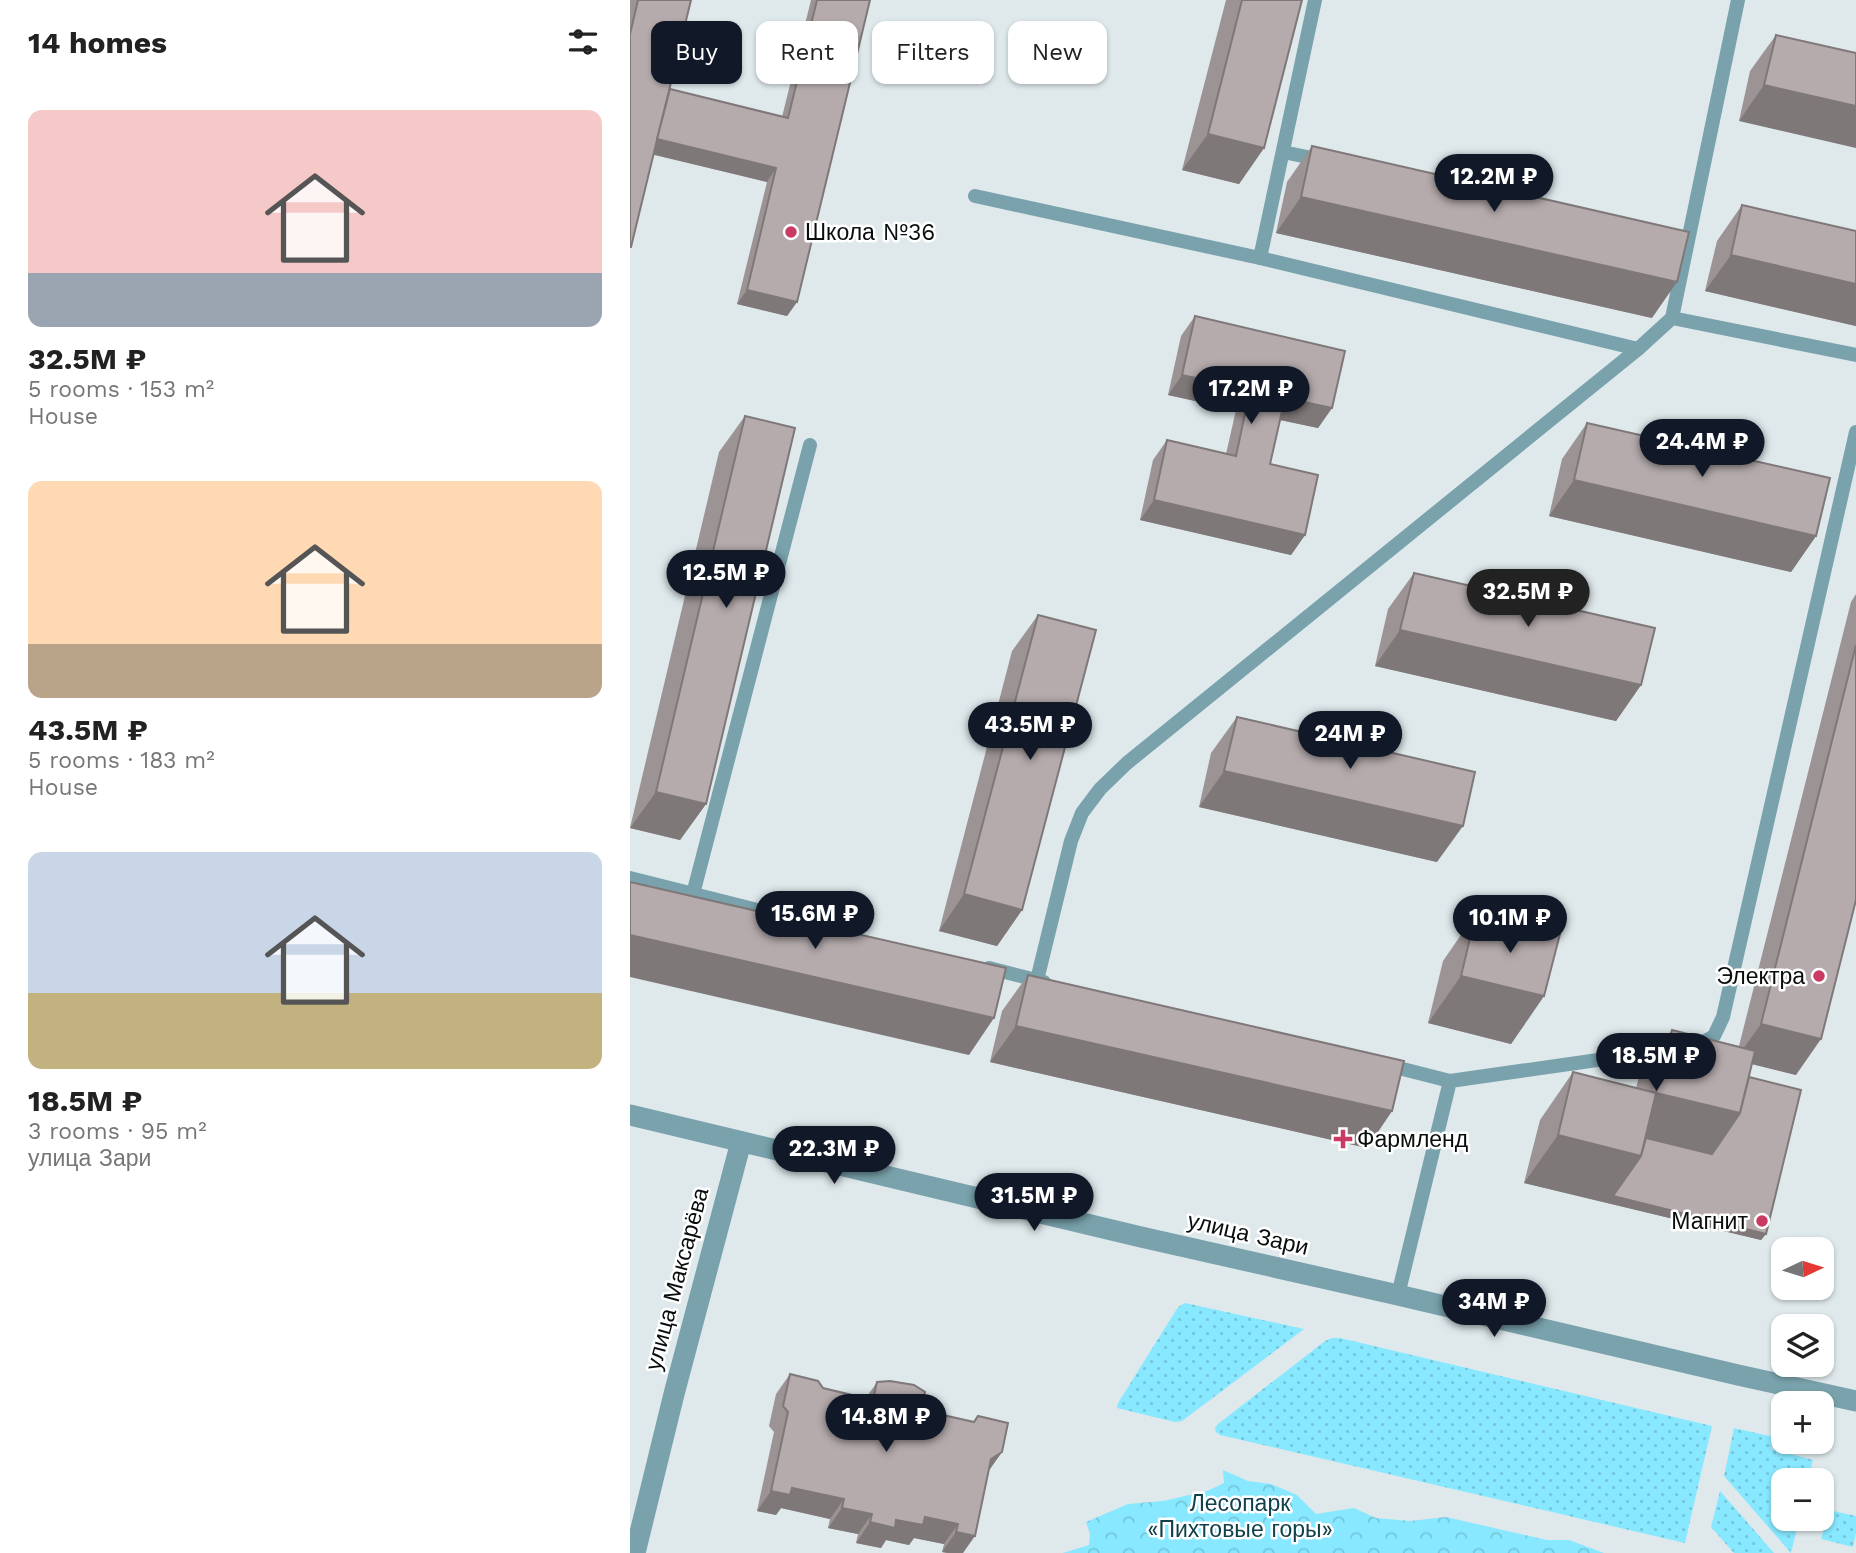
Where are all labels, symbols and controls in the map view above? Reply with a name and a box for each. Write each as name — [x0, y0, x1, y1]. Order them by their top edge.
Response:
chip: Buy — [651, 21, 742, 84]
chip: Rent — [756, 21, 858, 84]
chip: Filters — [872, 21, 994, 84]
chip: New — [1008, 21, 1107, 84]
icon: filters — [564, 23, 602, 61]
text: 14 homes — [28, 25, 167, 60]
pin: 12.2M ₽ — [1429, 154, 1559, 214]
icon: home — [252, 155, 378, 281]
text: 12.2M ₽ — [1450, 163, 1538, 190]
place label: Школа №36 — [805, 219, 935, 246]
marker: Школа №36 — [783, 224, 799, 240]
text: 32.5M ₽ — [28, 341, 146, 376]
pin: 17.2M ₽ — [1186, 366, 1316, 426]
text: 17.2M ₽ — [1209, 375, 1293, 402]
text: 5 rooms · 153 m² — [28, 376, 214, 403]
text: House — [28, 403, 98, 430]
pin: 24.4M ₽ — [1637, 420, 1767, 479]
text: 24.4M ₽ — [1656, 428, 1748, 455]
icon: home — [252, 526, 378, 652]
pin: 12.5M ₽ — [661, 550, 791, 610]
text: 12.5M ₽ — [682, 559, 770, 586]
pin: 32.5M ₽ — [1463, 570, 1593, 629]
text: 32.5M ₽ — [1483, 578, 1573, 605]
pin: 43.5M ₽ — [965, 702, 1095, 762]
text: 43.5M ₽ — [984, 711, 1076, 738]
text: 43.5M ₽ — [28, 712, 148, 747]
pin: 24M ₽ — [1301, 712, 1399, 771]
text: 24M ₽ — [1314, 720, 1386, 747]
text: 5 rooms · 183 m² — [28, 747, 215, 774]
text: House — [28, 774, 98, 801]
pin: 15.6M ₽ — [750, 892, 880, 951]
pin: 10.1M ₽ — [1445, 895, 1575, 955]
icon: home — [252, 897, 378, 1023]
text: 15.6M ₽ — [771, 900, 859, 927]
text: 10.1M ₽ — [1469, 904, 1551, 931]
place label: Электра — [1717, 963, 1805, 990]
marker: Электра — [1811, 968, 1827, 984]
pin: 18.5M ₽ — [1591, 1034, 1721, 1093]
text: 18.5M ₽ — [1612, 1042, 1700, 1069]
text: 18.5M ₽ — [28, 1083, 142, 1118]
text: 3 rooms · 95 m² — [28, 1118, 207, 1145]
pin: 22.3M ₽ — [769, 1126, 899, 1186]
place label: Фармленд — [1357, 1126, 1469, 1153]
marker: Фармленд — [1335, 1131, 1351, 1147]
text: 22.3M ₽ — [788, 1135, 880, 1162]
text: улица Зари — [28, 1145, 151, 1172]
pin: 31.5M ₽ — [969, 1174, 1099, 1233]
text: 31.5M ₽ — [991, 1182, 1077, 1209]
street label: улица Максарёва — [640, 1184, 714, 1373]
street label: улица Зари — [1185, 1207, 1311, 1261]
place label: Магнит — [1671, 1208, 1748, 1235]
marker: Магнит — [1754, 1213, 1770, 1229]
north arrow — [1771, 1237, 1834, 1300]
map controls — [1771, 1237, 1834, 1531]
pin: 34M ₽ — [1445, 1280, 1543, 1339]
text: 34M ₽ — [1458, 1288, 1530, 1315]
button: layers — [1771, 1314, 1834, 1377]
button: + — [1771, 1391, 1834, 1454]
pin: 14.8M ₽ — [821, 1394, 951, 1454]
text: 14.8M ₽ — [841, 1403, 931, 1430]
button: − — [1771, 1468, 1834, 1531]
park label: Лесопарк «Пихтовые горы» — [1147, 1490, 1333, 1543]

